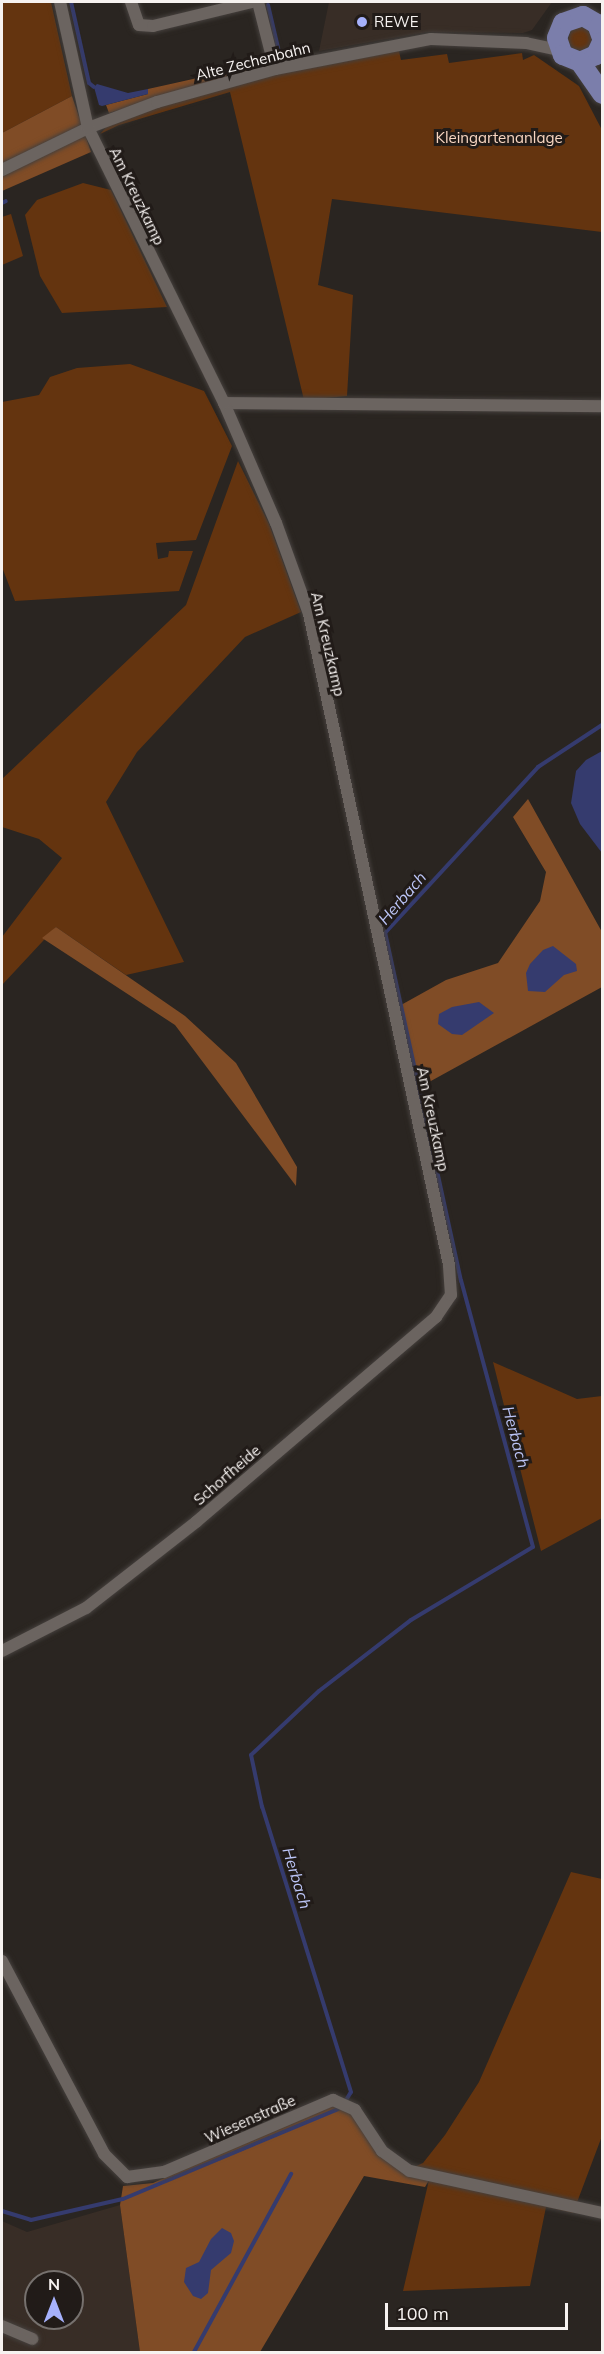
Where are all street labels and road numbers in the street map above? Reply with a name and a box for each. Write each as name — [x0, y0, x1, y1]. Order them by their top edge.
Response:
street label: Alte Zechenbahn — [194, 38, 312, 84]
street label: Am Kreuzkamp — [106, 144, 168, 248]
street label: Am Kreuzkamp — [307, 590, 349, 698]
street label: Am Kreuzkamp — [413, 1065, 453, 1173]
street label: Schorfheide — [190, 1441, 264, 1509]
street label: Wiesenstraße — [202, 2091, 298, 2147]

